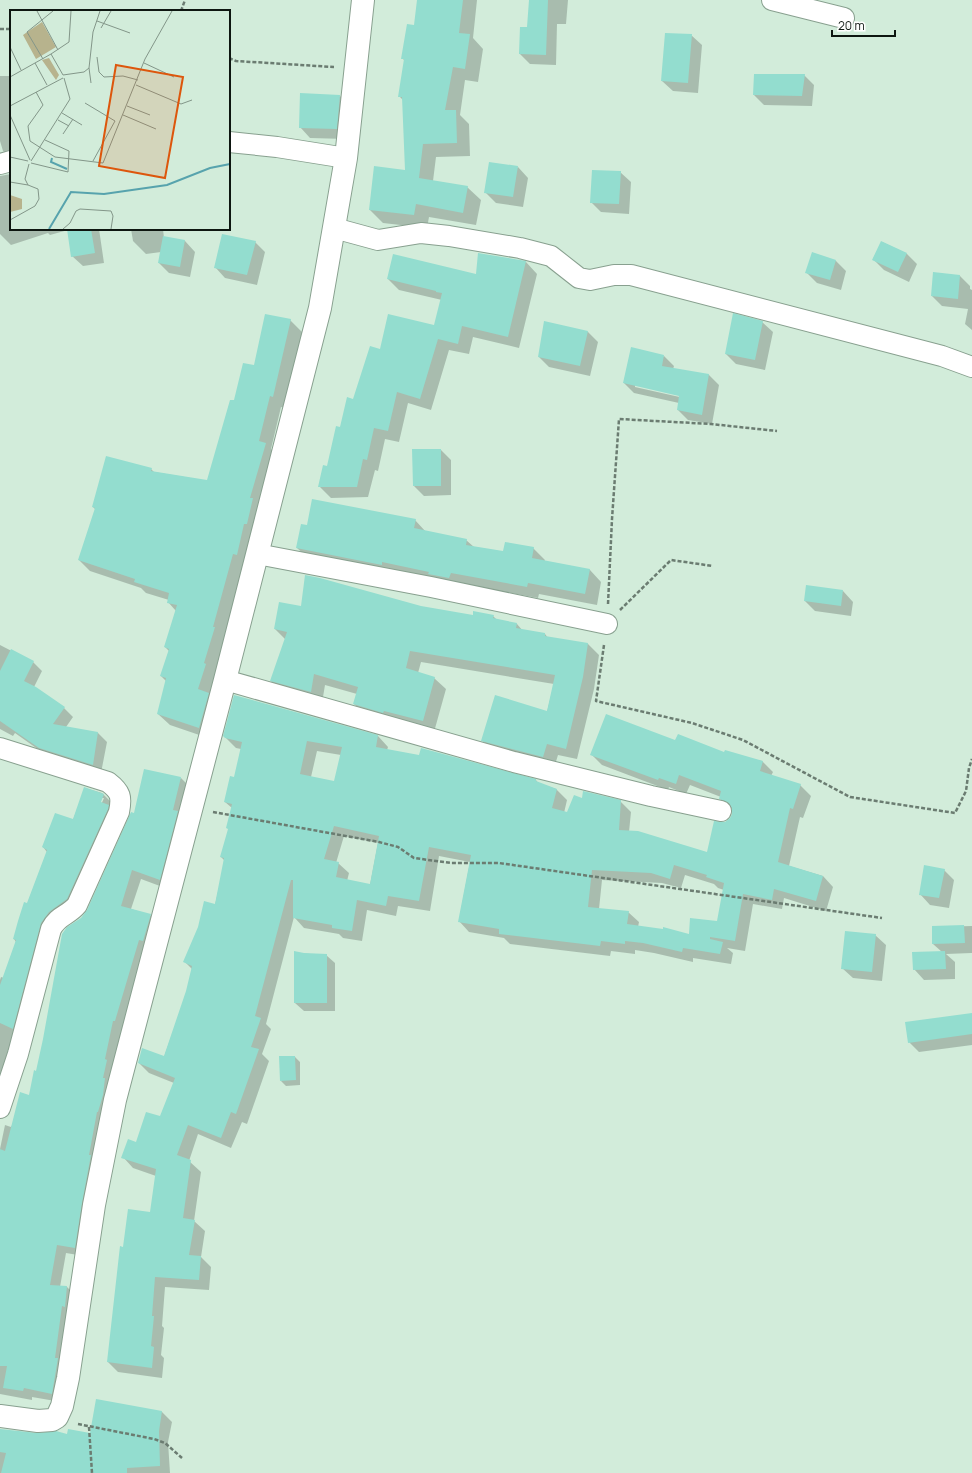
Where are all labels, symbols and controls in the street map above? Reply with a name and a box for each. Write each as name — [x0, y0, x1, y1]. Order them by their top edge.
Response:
inset map — [10, 10, 230, 230]
scale bar — [832, 12, 895, 38]
text: 20 m — [838, 17, 865, 34]

